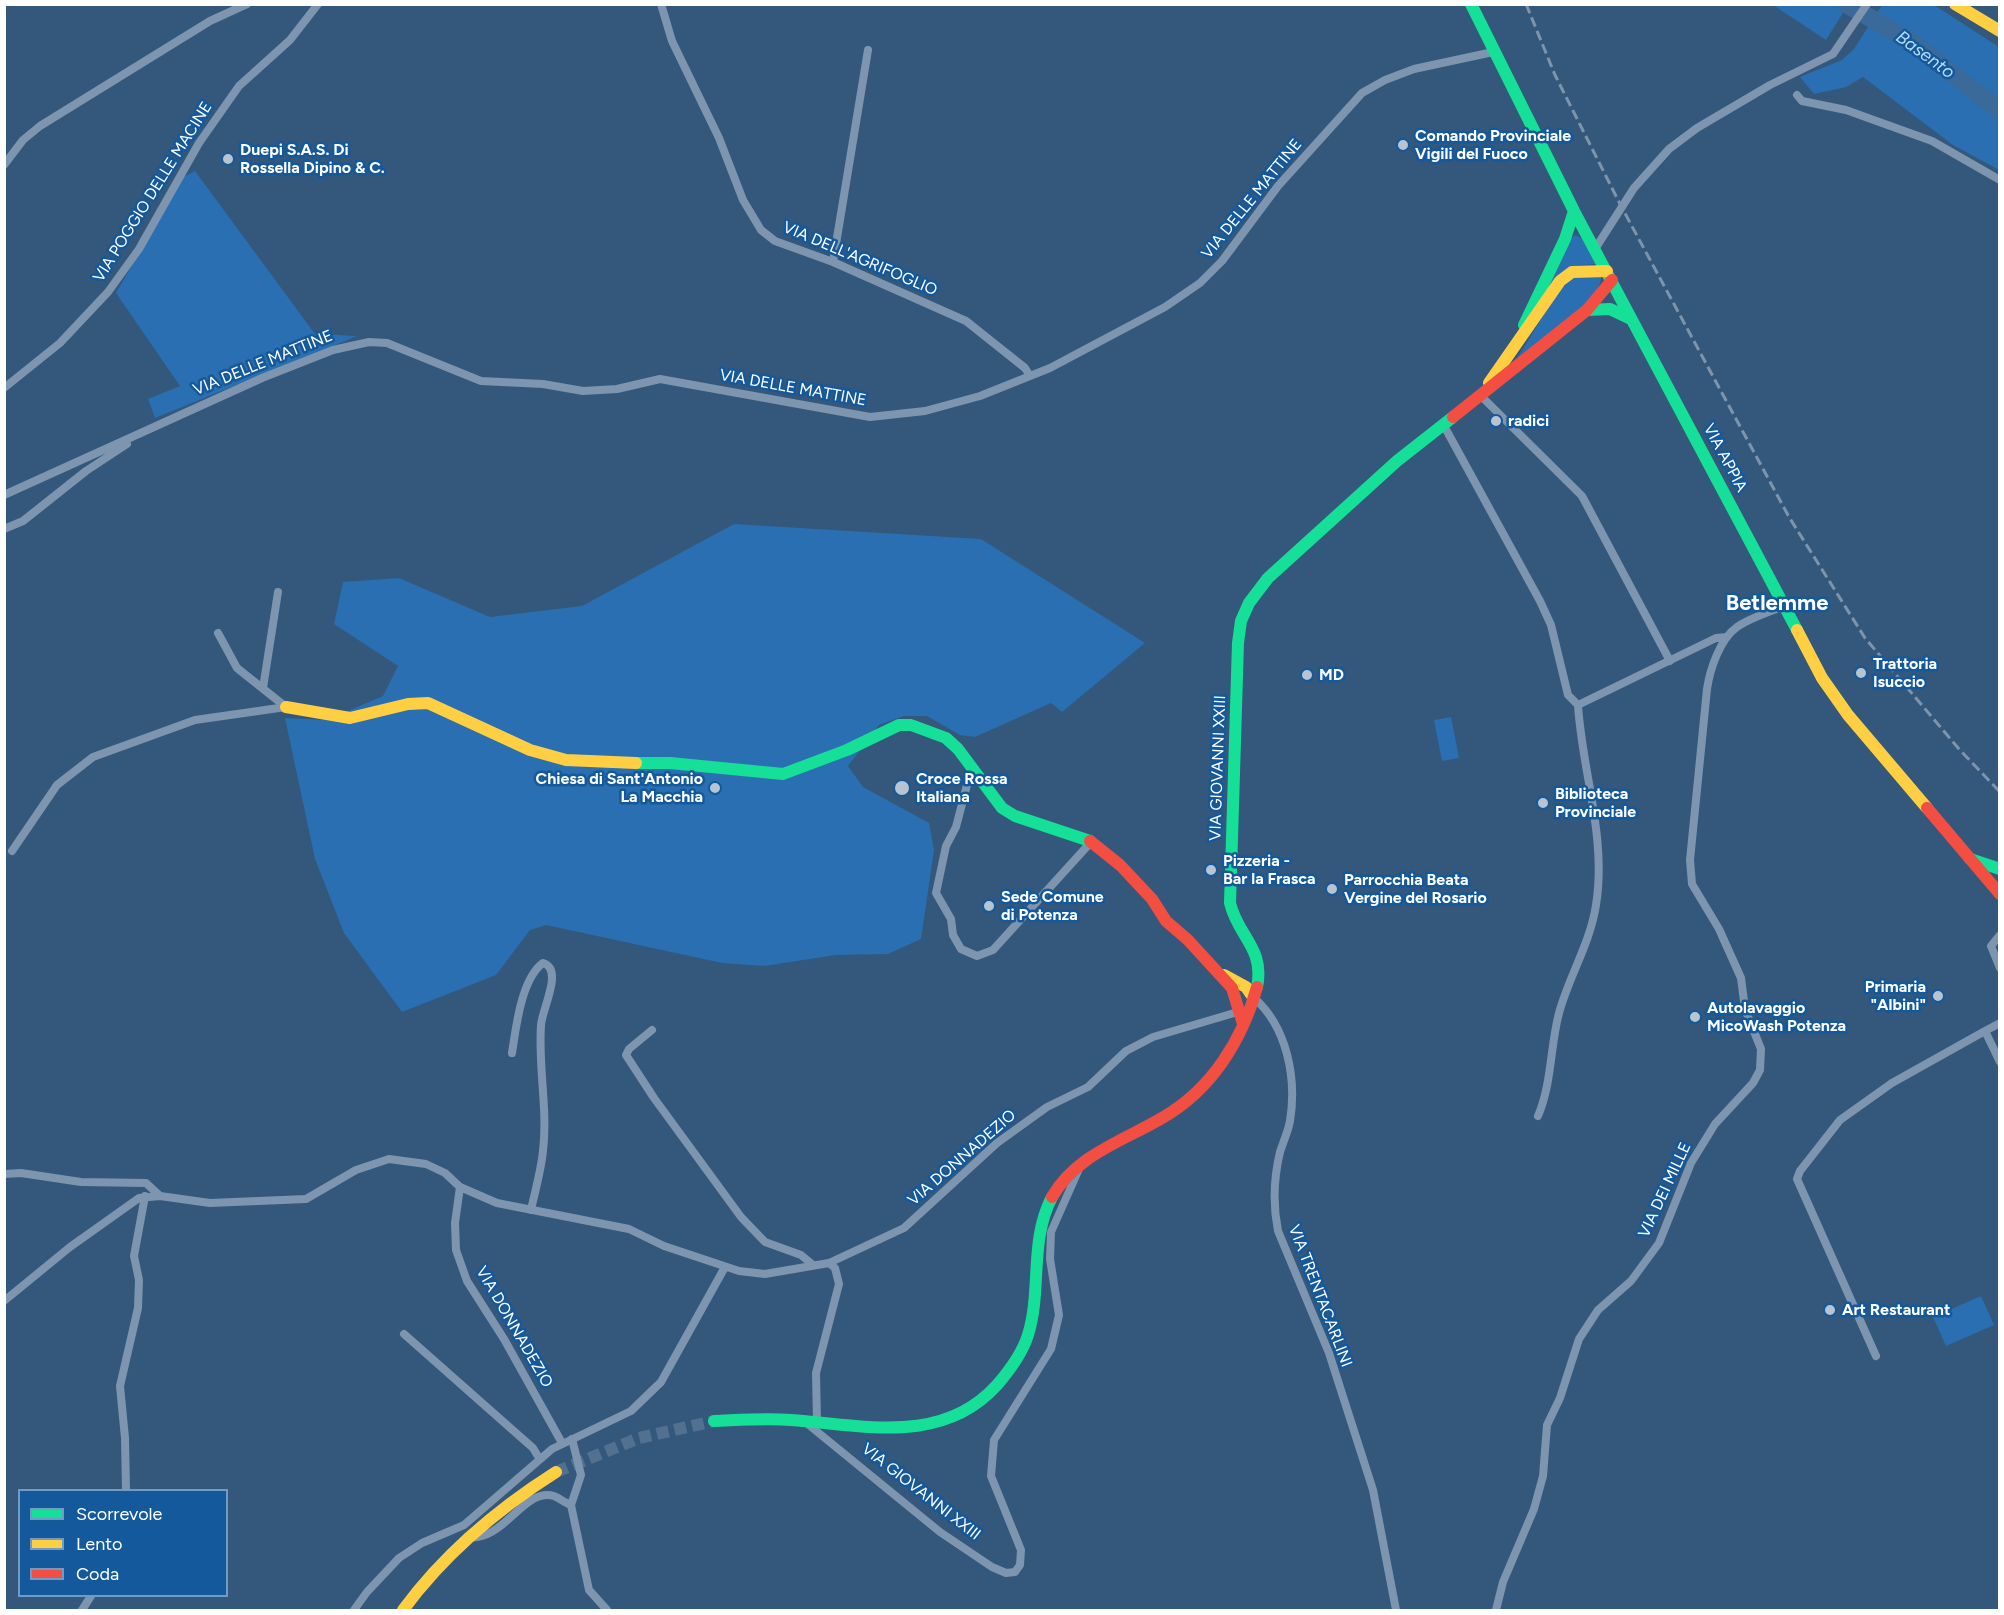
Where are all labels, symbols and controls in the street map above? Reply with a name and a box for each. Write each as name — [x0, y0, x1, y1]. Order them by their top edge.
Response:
water label: Basento — [1891, 26, 1959, 84]
street label: VIA POGGIO DELLE MACINE — [89, 98, 217, 286]
place label: Comando Provinciale Vigili del Fuoco — [1415, 126, 1571, 164]
street label: VIA DELLE MATTINE — [1198, 135, 1306, 263]
marker: Comando Provinciale Vigili del Fuoco — [1396, 138, 1410, 152]
place label: Duepi S.A.S. Di Rossella Dipino & C. — [240, 140, 385, 178]
marker: Duepi S.A.S. Di Rossella Dipino & C. — [221, 152, 235, 166]
street label: VIA DELL'AGRIFOGLIO — [780, 218, 940, 300]
street label: VIA DELLE MATTINE — [190, 326, 336, 400]
street label: VIA DELLE MATTINE — [718, 366, 868, 410]
place label: radici — [1508, 411, 1549, 431]
marker: radici — [1489, 414, 1503, 428]
street label: VIA APPIA — [1699, 420, 1751, 496]
district label: Betlemme — [1726, 591, 1828, 617]
place label: Trattoria Isuccio — [1873, 654, 1937, 692]
place label: MD — [1319, 665, 1344, 685]
marker: Trattoria Isuccio — [1854, 666, 1868, 680]
marker: MD — [1300, 668, 1314, 682]
street label: VIA GIOVANNI XXIII — [1206, 695, 1230, 841]
place label: Chiesa di Sant'Antonio La Macchia — [536, 769, 703, 807]
place label: Croce Rossa Italiana — [916, 769, 1007, 807]
marker: Croce Rossa Italiana — [893, 779, 911, 797]
marker: Chiesa di Sant'Antonio La Macchia — [708, 781, 722, 795]
place label: Biblioteca Provinciale — [1555, 784, 1636, 822]
marker: Biblioteca Provinciale — [1536, 796, 1550, 810]
place label: Pizzeria - Bar la Frasca — [1223, 851, 1315, 889]
marker: Pizzeria - Bar la Frasca — [1204, 863, 1218, 877]
place label: Parrocchia Beata Vergine del Rosario — [1344, 870, 1487, 908]
marker: Parrocchia Beata Vergine del Rosario — [1325, 882, 1339, 896]
place label: Sede Comune di Potenza — [1001, 887, 1104, 925]
marker: Sede Comune di Potenza — [982, 899, 996, 913]
place label: Primaria "Albini" — [1865, 977, 1926, 1015]
marker: Primaria "Albini" — [1931, 989, 1945, 1003]
place label: Autolavaggio MicoWash Potenza — [1707, 998, 1846, 1036]
marker: Autolavaggio MicoWash Potenza — [1688, 1010, 1702, 1024]
street label: VIA DONNADEZIO — [904, 1106, 1020, 1210]
street label: VIA DEI MILLE — [1635, 1139, 1695, 1241]
street label: VIA TRENTACARLINI — [1284, 1222, 1356, 1370]
street label: VIA DONNADEZIO — [472, 1263, 556, 1391]
place label: Art Restaurant — [1842, 1300, 1950, 1320]
marker: Art Restaurant — [1823, 1303, 1837, 1317]
street label: VIA GIOVANNI XXIII — [858, 1440, 984, 1544]
legend — [18, 1489, 228, 1597]
text: Scorrevole — [76, 1503, 162, 1525]
text: Lento — [76, 1533, 122, 1555]
text: Coda — [76, 1563, 119, 1585]

